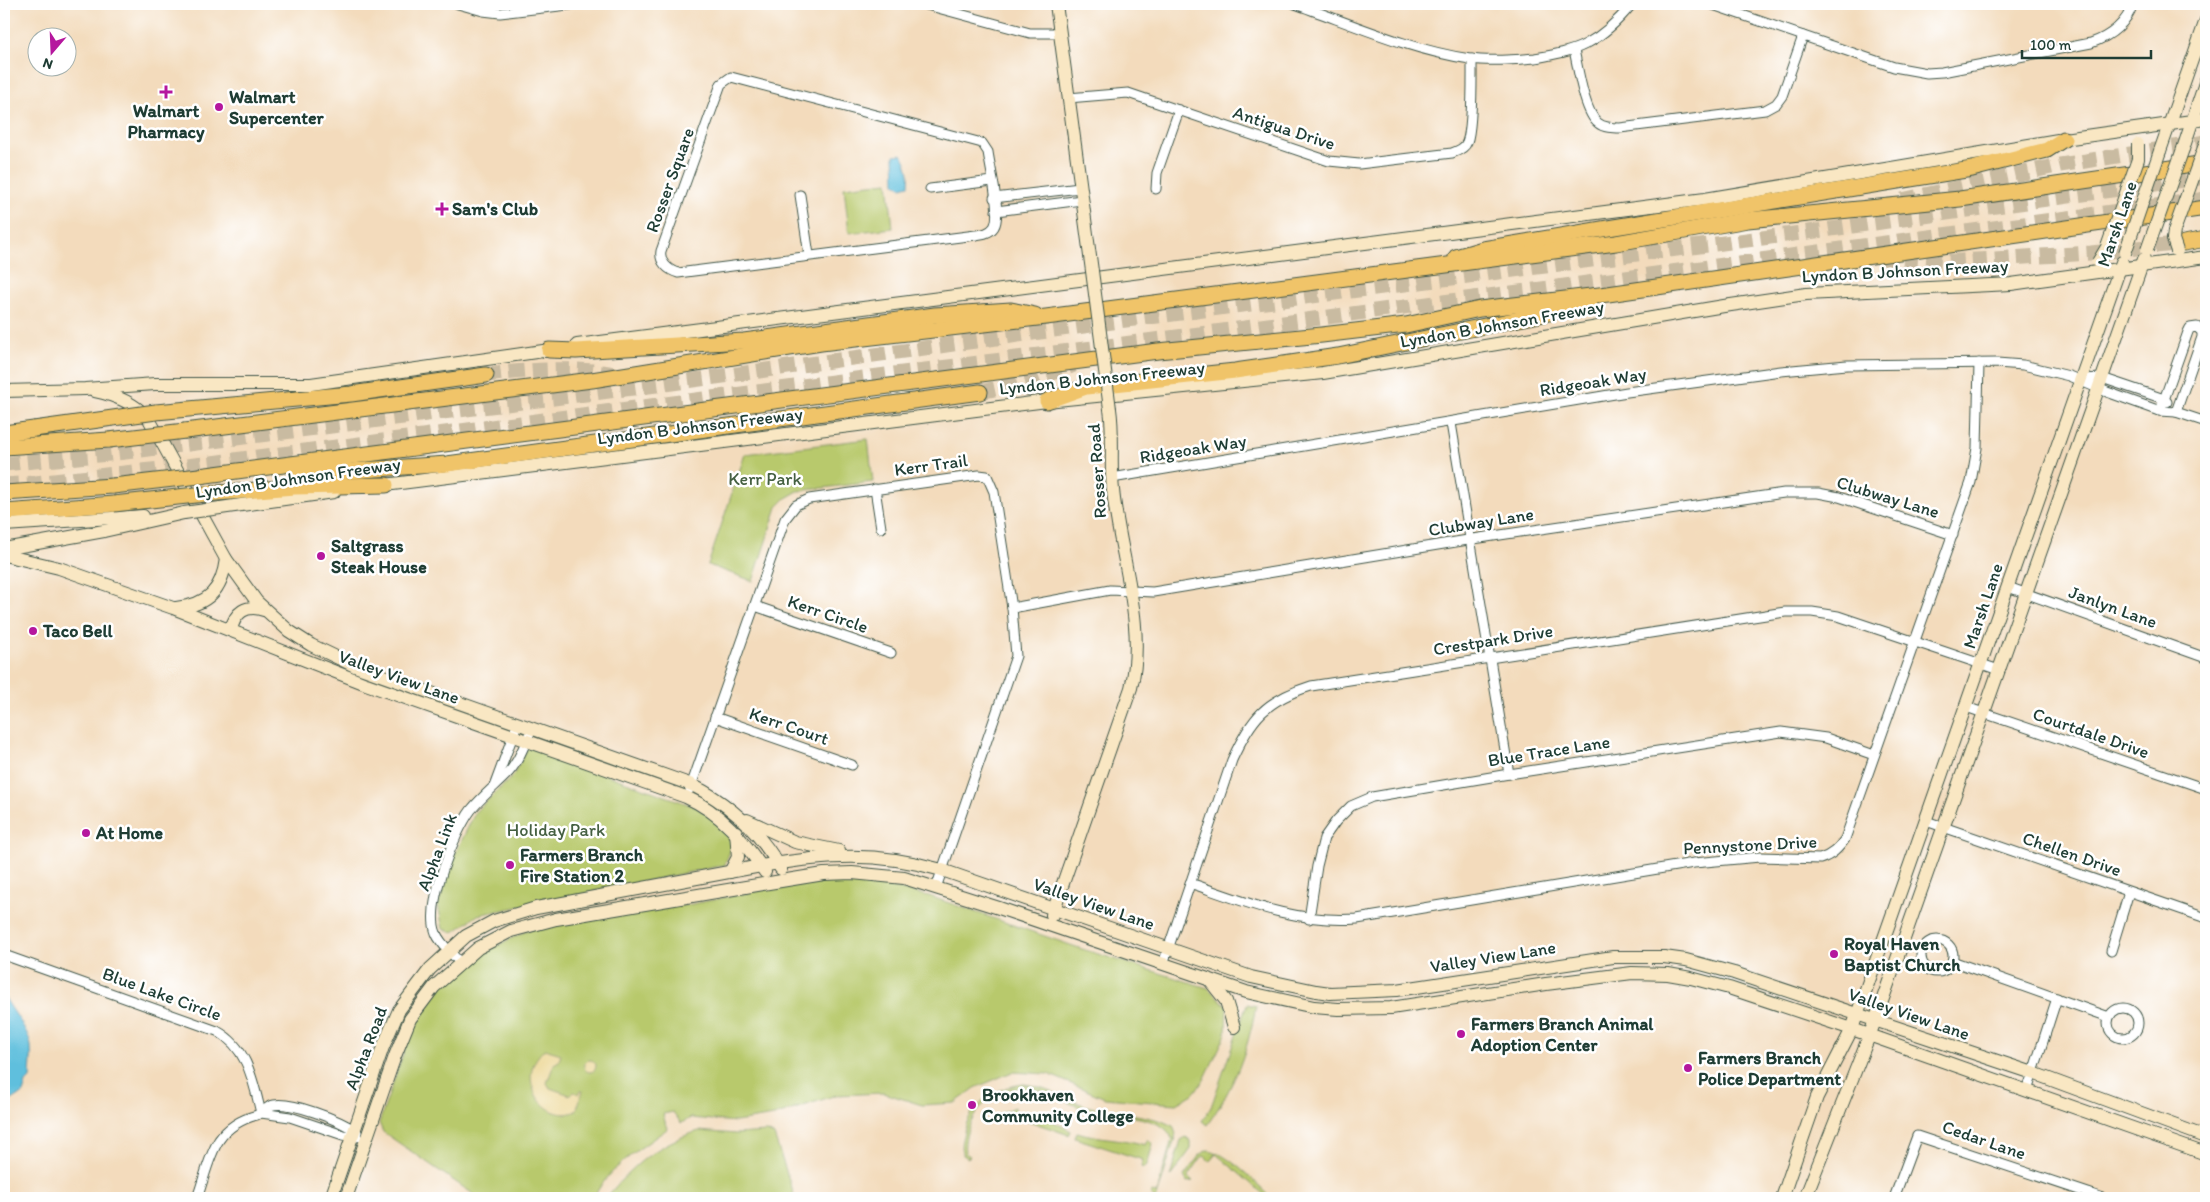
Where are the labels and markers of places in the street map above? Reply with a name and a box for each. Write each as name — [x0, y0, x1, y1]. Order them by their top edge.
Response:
marker: Walmart Pharmacy — [160, 86, 172, 98]
place label: Walmart Supercenter — [229, 86, 325, 129]
place label: Walmart Pharmacy — [127, 100, 205, 143]
marker: Walmart Supercenter — [213, 101, 225, 113]
place label: Sam's Club — [452, 198, 538, 220]
marker: Sam's Club — [436, 203, 448, 215]
place label: Saltgrass Steak House — [331, 535, 427, 578]
marker: Saltgrass Steak House — [315, 550, 327, 562]
place label: Taco Bell — [42, 620, 113, 642]
marker: Taco Bell — [27, 625, 39, 637]
place label: At Home — [95, 822, 163, 844]
marker: At Home — [80, 827, 92, 839]
place label: Farmers Branch Fire Station 2 — [520, 844, 644, 887]
marker: Farmers Branch Fire Station 2 — [504, 859, 516, 871]
place label: Royal Haven Baptist Church — [1844, 933, 1961, 976]
marker: Royal Haven Baptist Church — [1828, 948, 1840, 960]
place label: Farmers Branch Animal Adoption Center — [1470, 1013, 1654, 1056]
marker: Farmers Branch Animal Adoption Center — [1455, 1028, 1467, 1040]
place label: Farmers Branch Police Department — [1698, 1047, 1841, 1090]
marker: Farmers Branch Police Department — [1682, 1062, 1694, 1074]
place label: Brookhaven Community College — [982, 1084, 1134, 1127]
marker: Brookhaven Community College — [966, 1099, 978, 1111]

